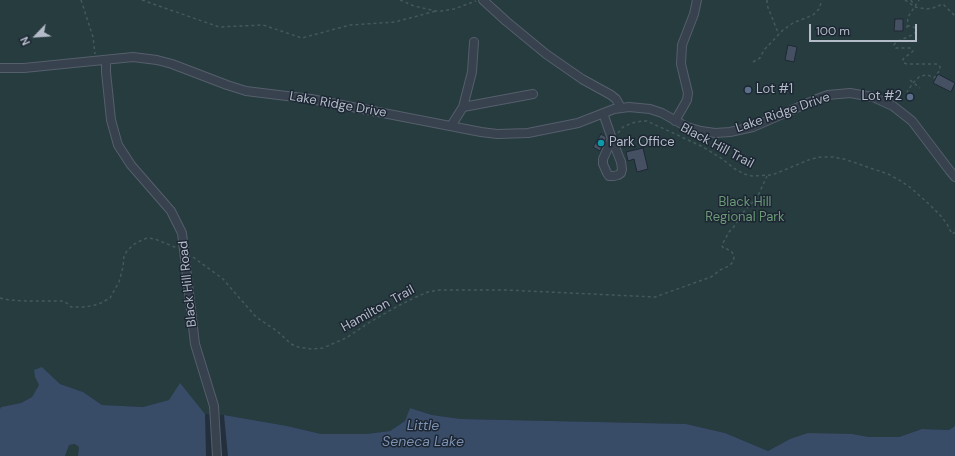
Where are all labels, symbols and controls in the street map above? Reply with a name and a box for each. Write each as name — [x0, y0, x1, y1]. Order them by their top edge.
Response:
north arrow — [16, 16, 56, 56]
scale bar — [811, 16, 919, 42]
text: 100 m — [816, 23, 850, 39]
text: N — [17, 34, 33, 48]
place label: Lot #1 — [756, 82, 793, 98]
marker: Lot #1 — [743, 85, 753, 95]
street label: Lake Ridge Drive — [288, 89, 388, 121]
place label: Lot #2 — [861, 89, 902, 105]
street label: Lake Ridge Drive — [734, 90, 832, 136]
marker: Lot #2 — [905, 92, 915, 102]
street label: Black Hill Trail — [678, 120, 756, 172]
place label: Park Office — [609, 135, 675, 151]
marker: Park Office — [596, 138, 606, 148]
park label: Black Hill Regional Park — [705, 195, 785, 226]
street label: Black Hill Road — [176, 240, 200, 328]
street label: Hamilton Trail — [339, 282, 417, 336]
water label: Little Seneca Lake — [382, 418, 464, 450]

